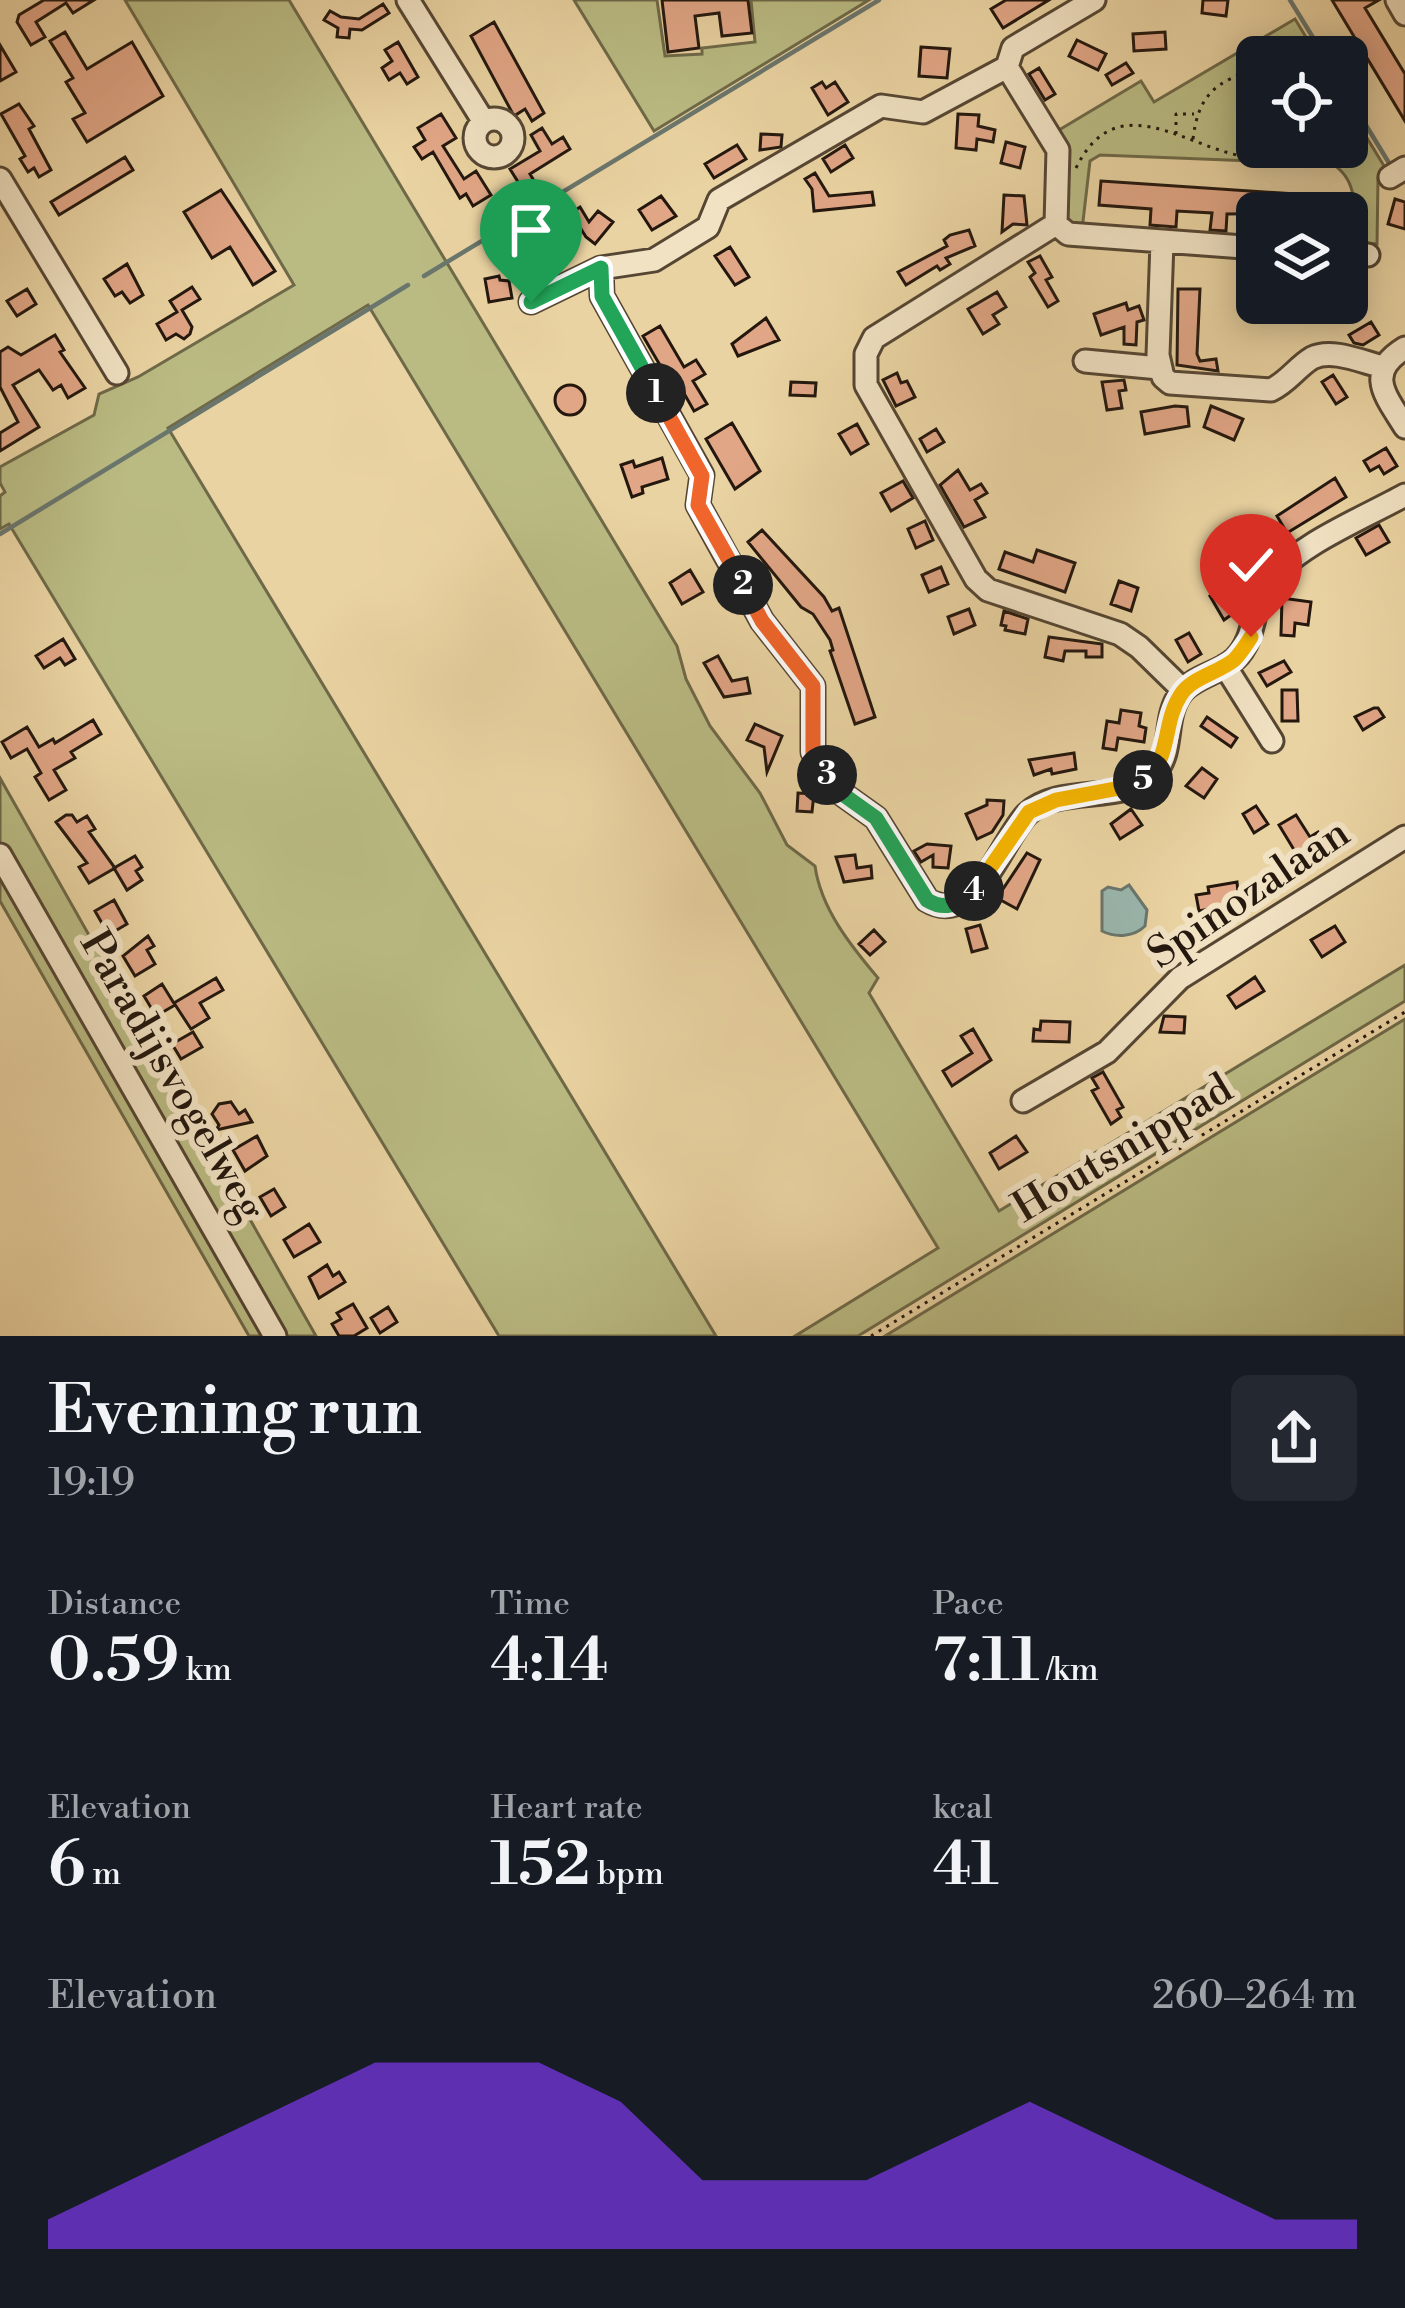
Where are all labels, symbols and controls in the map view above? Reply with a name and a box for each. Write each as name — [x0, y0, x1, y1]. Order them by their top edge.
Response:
map controls — [1236, 36, 1368, 324]
button: locate — [1236, 36, 1368, 168]
pin — [480, 179, 582, 302]
button: layers — [1236, 192, 1368, 324]
icon: arrive — [498, 197, 564, 263]
pin: 1 — [626, 363, 686, 423]
text: 1 — [648, 372, 664, 413]
pin — [1200, 514, 1302, 637]
icon: check — [1218, 532, 1284, 598]
pin: 2 — [713, 555, 773, 615]
text: 2 — [733, 564, 753, 605]
pin: 3 — [797, 745, 857, 805]
pin: 5 — [1113, 750, 1173, 810]
text: 3 — [817, 754, 837, 795]
text: 5 — [1133, 759, 1153, 800]
street label: Spinozalaan — [1138, 807, 1360, 981]
pin: 4 — [944, 861, 1004, 921]
text: 4 — [963, 870, 985, 911]
street label: Paradijsvogelweg — [66, 921, 277, 1232]
street label: Houtsnippad — [1003, 1063, 1243, 1235]
text: Evening run — [48, 1372, 422, 1455]
button: share — [1231, 1375, 1357, 1501]
text: 19:19 — [48, 1459, 135, 1508]
text: Distance — [48, 1584, 181, 1625]
text: Time — [490, 1584, 570, 1625]
text: Pace — [933, 1584, 1004, 1625]
text: 0.59 — [48, 1625, 179, 1700]
text: 4:14 — [490, 1625, 609, 1700]
text: 7:11 — [933, 1625, 1039, 1700]
text: km — [179, 1650, 232, 1691]
text: /km — [1039, 1650, 1099, 1691]
text: Elevation — [48, 1788, 191, 1829]
text: Heart rate — [490, 1788, 643, 1829]
text: kcal — [933, 1788, 993, 1829]
text: 6 — [48, 1829, 85, 1904]
text: 152 — [490, 1829, 590, 1904]
text: 41 — [933, 1829, 999, 1904]
text: m — [85, 1854, 121, 1895]
text: bpm — [590, 1854, 664, 1895]
text: Elevation — [48, 1972, 217, 2021]
text: 260–264 m — [1152, 1972, 1357, 2021]

